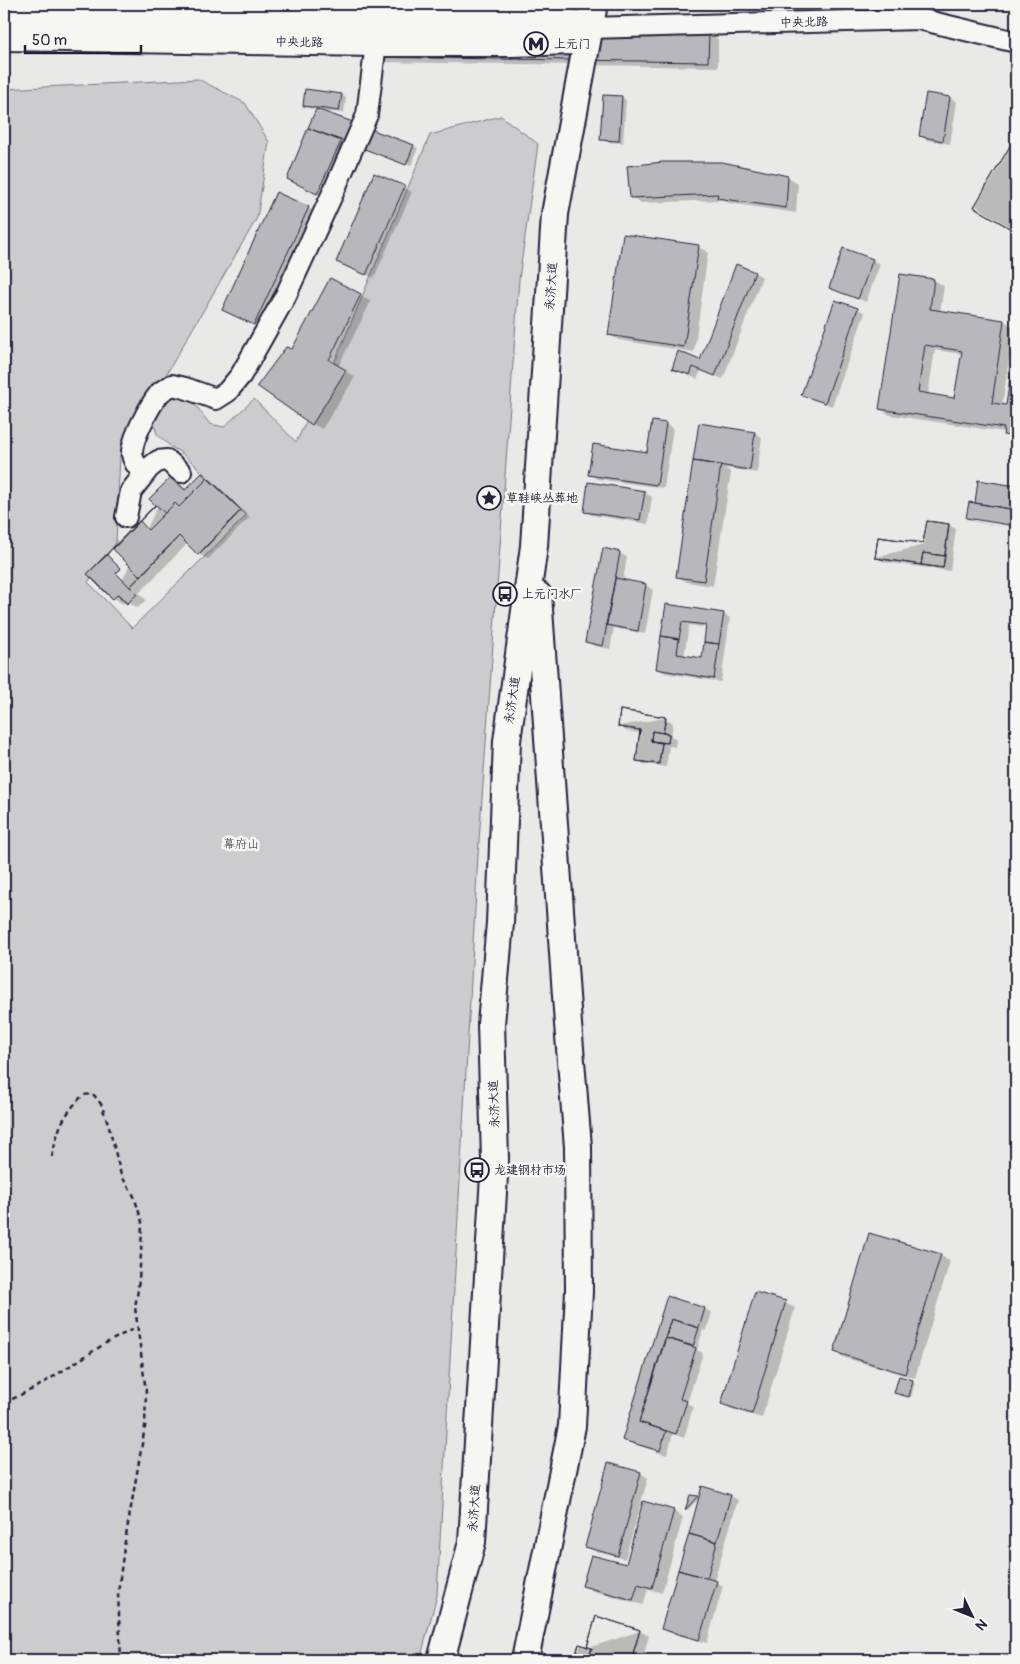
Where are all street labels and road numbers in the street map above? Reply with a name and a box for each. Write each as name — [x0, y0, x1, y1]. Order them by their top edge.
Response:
street label: 中央北路 — [780, 15, 828, 30]
street label: 中央北路 — [275, 35, 323, 50]
street label: 永济大道 — [542, 262, 561, 311]
street label: 永济大道 — [502, 675, 523, 725]
street label: 永济大道 — [486, 1080, 503, 1128]
street label: 永济大道 — [465, 1484, 484, 1533]

